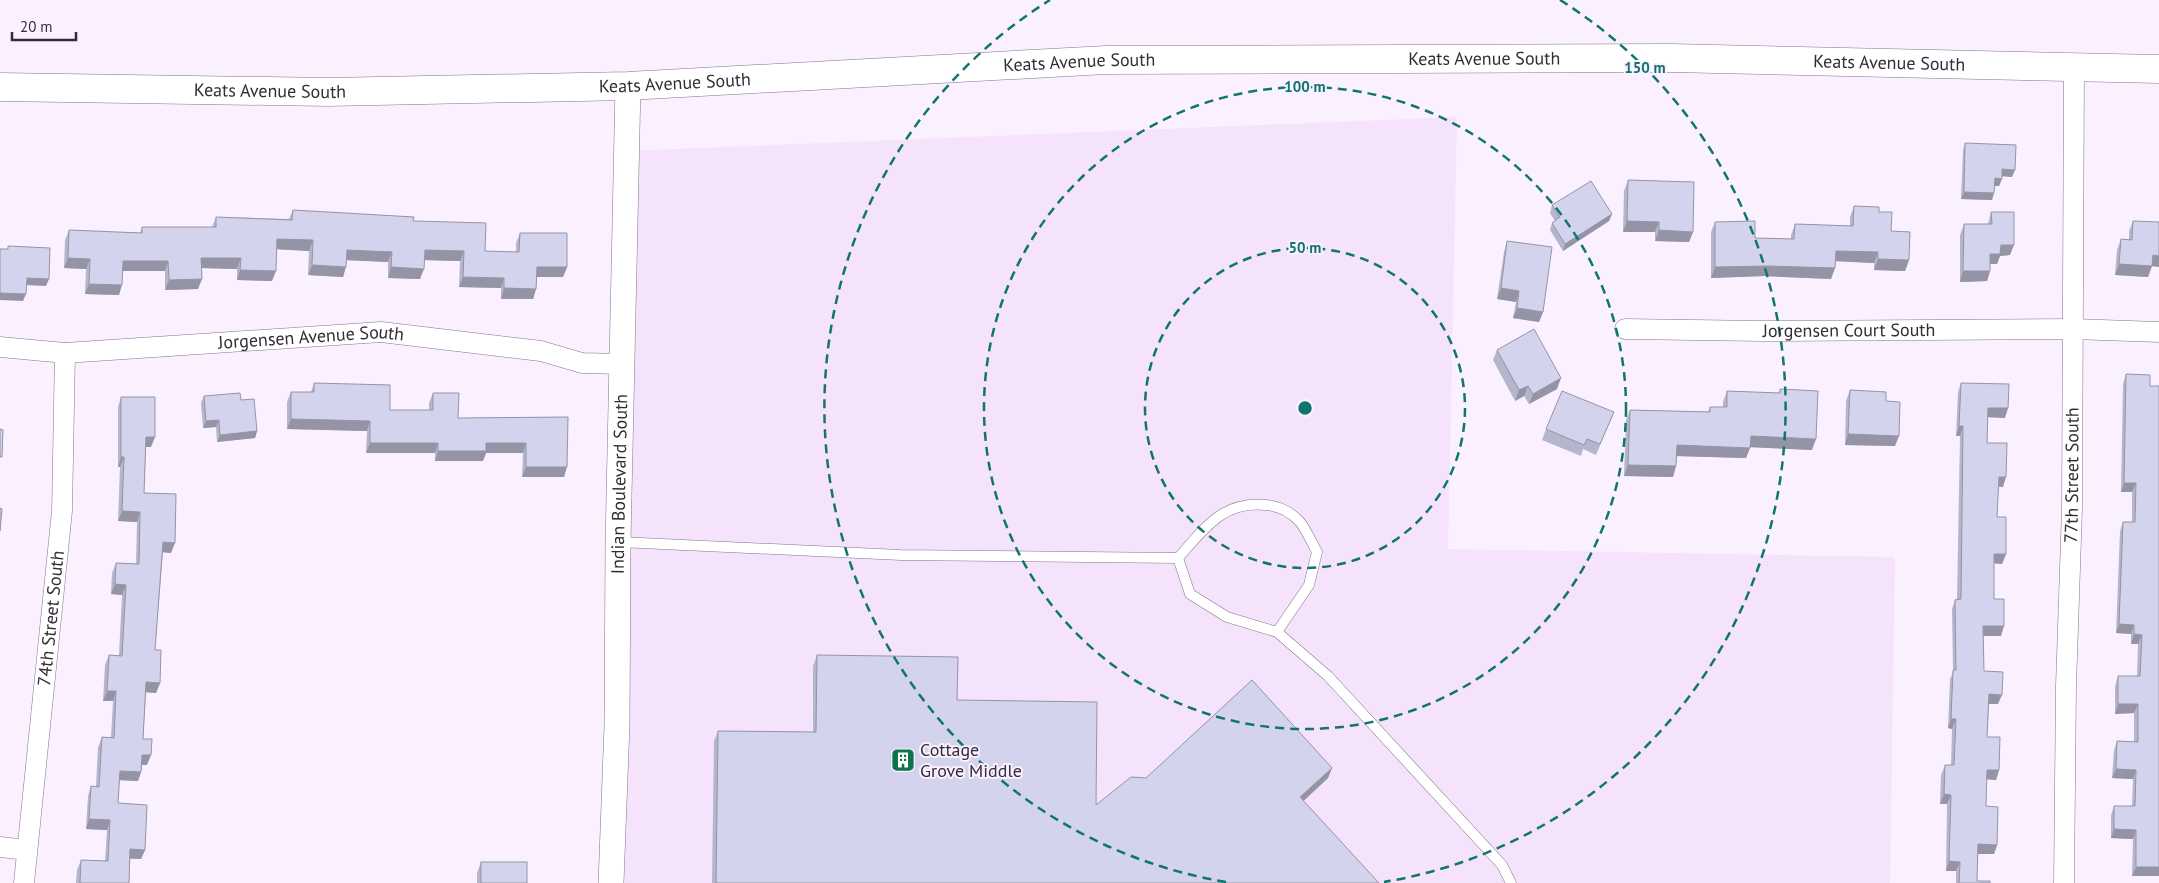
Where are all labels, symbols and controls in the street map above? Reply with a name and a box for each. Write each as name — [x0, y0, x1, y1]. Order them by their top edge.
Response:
scale bar — [12, 10, 76, 42]
text: 20 m — [20, 17, 53, 36]
street label: Keats Avenue South — [1408, 46, 1560, 70]
street label: Keats Avenue South — [1003, 48, 1155, 77]
street label: Keats Avenue South — [1813, 49, 1965, 76]
text: 150 m — [1624, 58, 1666, 77]
street label: Keats Avenue South — [599, 67, 751, 98]
text: 100 m — [1284, 77, 1326, 96]
street label: Keats Avenue South — [194, 78, 346, 103]
text: 50 m — [1289, 238, 1321, 257]
street label: Jorgensen Court South — [1762, 318, 1935, 342]
street label: Jorgensen Avenue South — [216, 320, 406, 354]
street label: Indian Boulevard South — [606, 394, 632, 574]
centre of rings — [1296, 399, 1314, 417]
street label: 77th Street South — [2059, 407, 2083, 543]
street label: 74th Street South — [32, 549, 69, 687]
place label: Cottage Grove Middle — [920, 738, 1022, 782]
building icon: Cottage Grove Middle — [890, 747, 916, 773]

